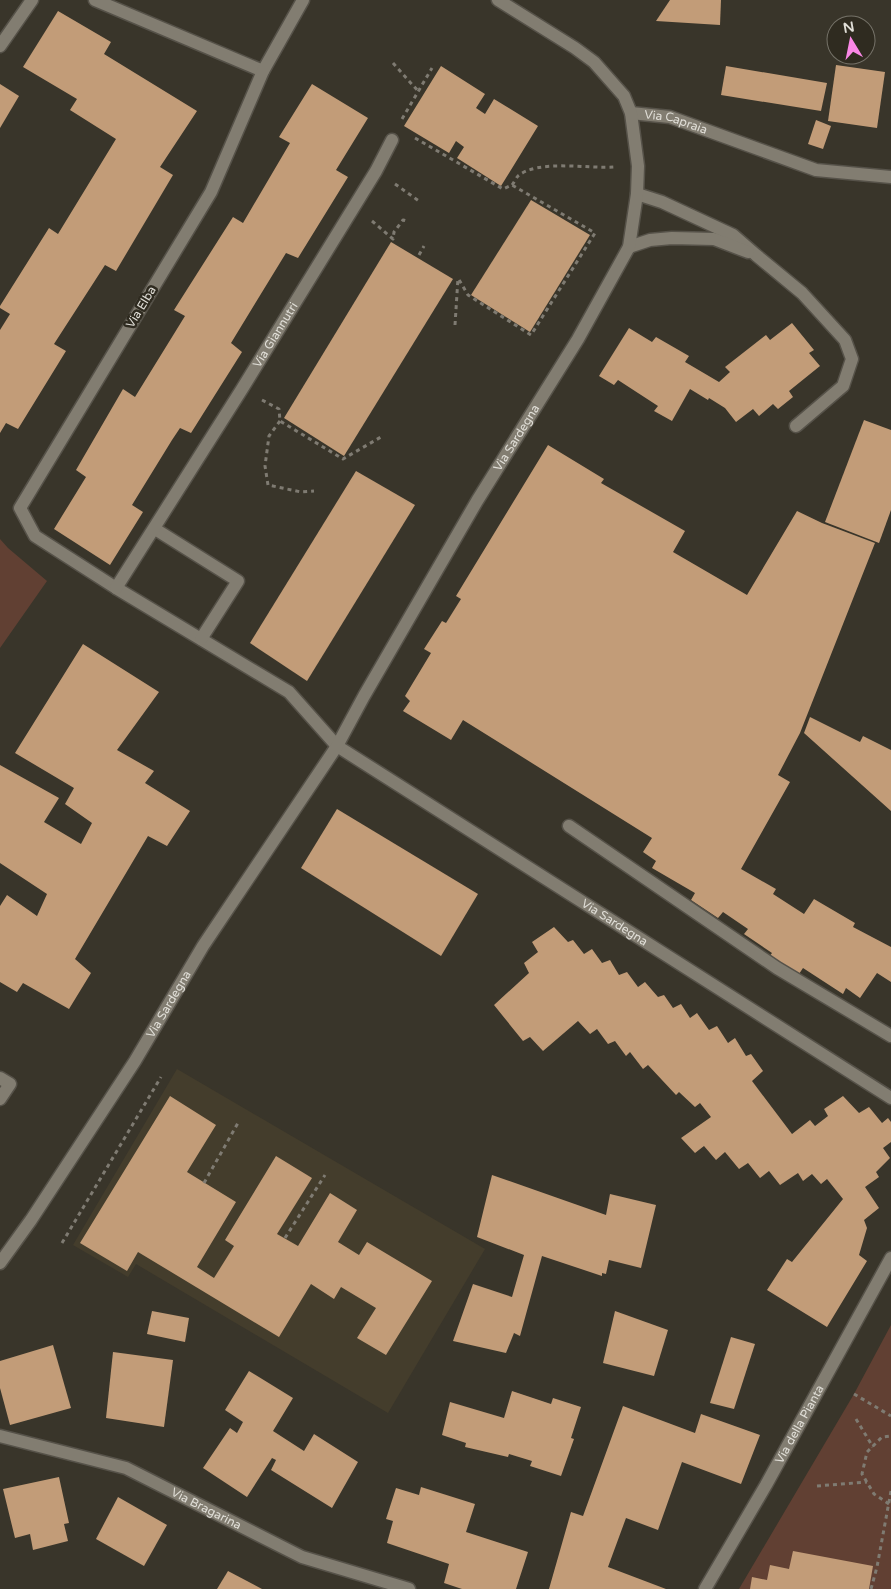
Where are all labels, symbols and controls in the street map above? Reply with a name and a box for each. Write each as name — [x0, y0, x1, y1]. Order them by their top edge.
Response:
north arrow — [826, 15, 876, 65]
text: N — [842, 18, 856, 37]
street label: Via Capraia — [644, 107, 709, 137]
street label: Via Elba — [123, 284, 159, 330]
street label: Via Giannutri — [250, 300, 301, 370]
street label: Via Sardegna — [490, 402, 542, 474]
street label: Via Sardegna — [579, 896, 650, 949]
street label: Via Sardegna — [143, 968, 194, 1040]
street label: Via della Pianta — [772, 1382, 827, 1466]
street label: Via Bragarina — [169, 1485, 244, 1532]

